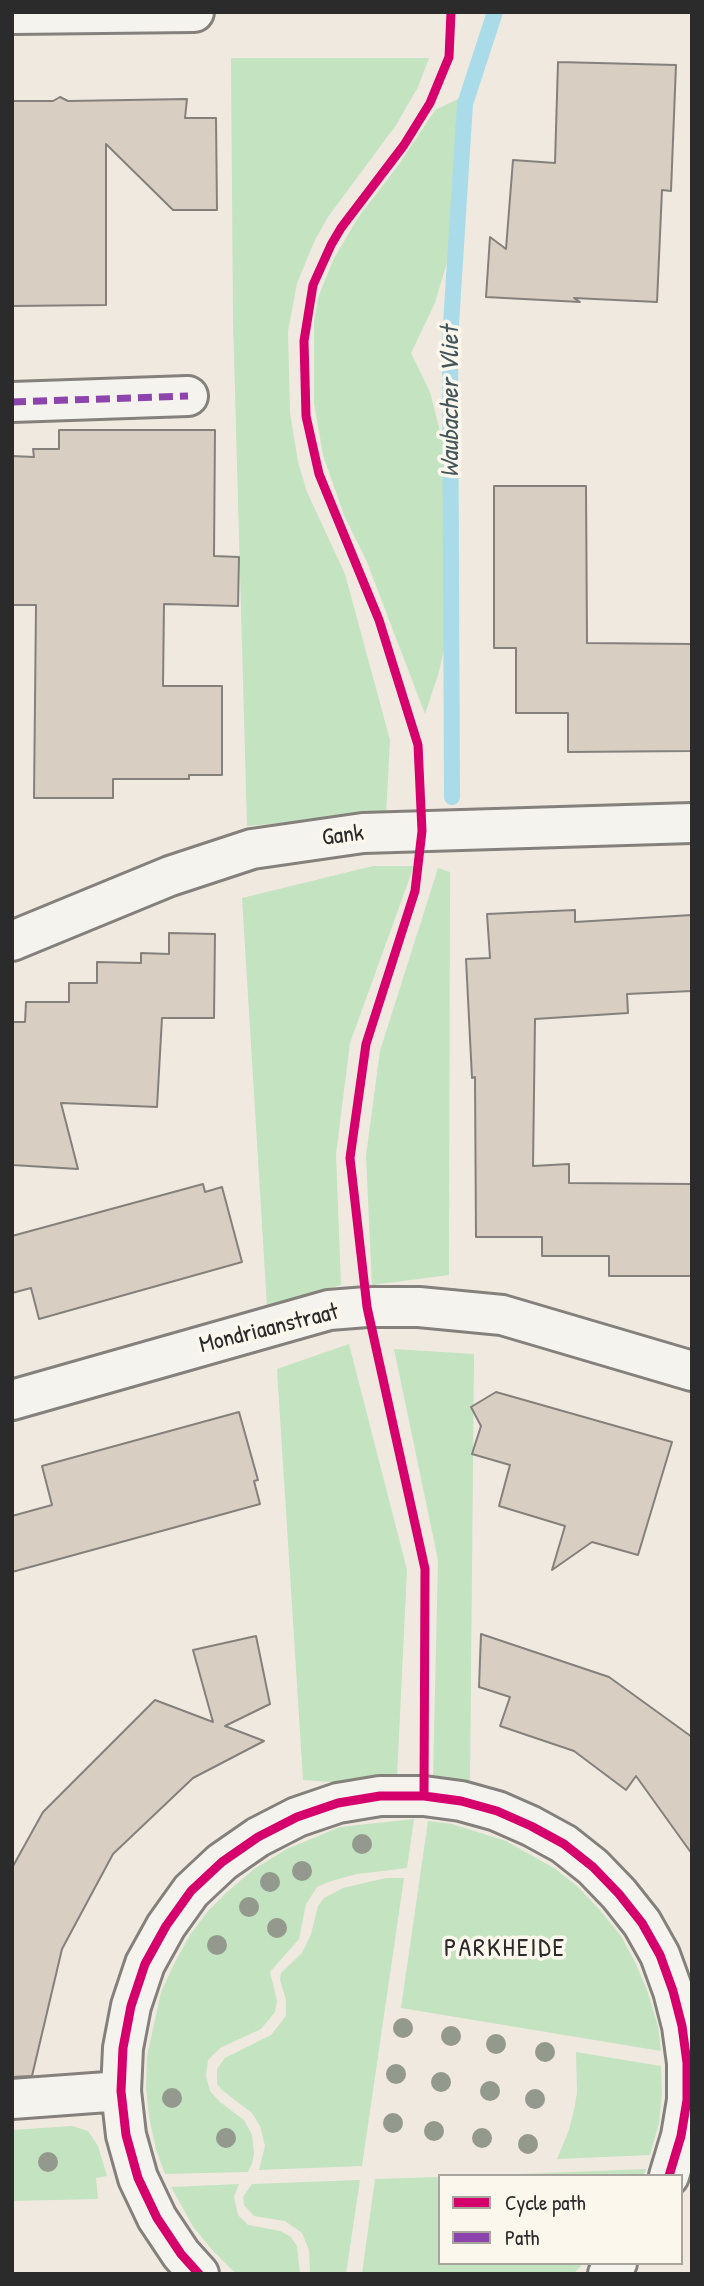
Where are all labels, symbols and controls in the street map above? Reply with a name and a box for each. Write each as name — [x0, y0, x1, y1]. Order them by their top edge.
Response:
water label: Waubacher Vliet — [435, 326, 467, 478]
street label: Gank — [321, 819, 365, 853]
street label: Mondriaanstraat — [197, 1298, 341, 1360]
district label: PARKHEIDE — [445, 1933, 565, 1965]
legend — [438, 2174, 683, 2265]
text: Cycle path — [505, 2188, 586, 2217]
text: Path — [505, 2223, 539, 2252]

